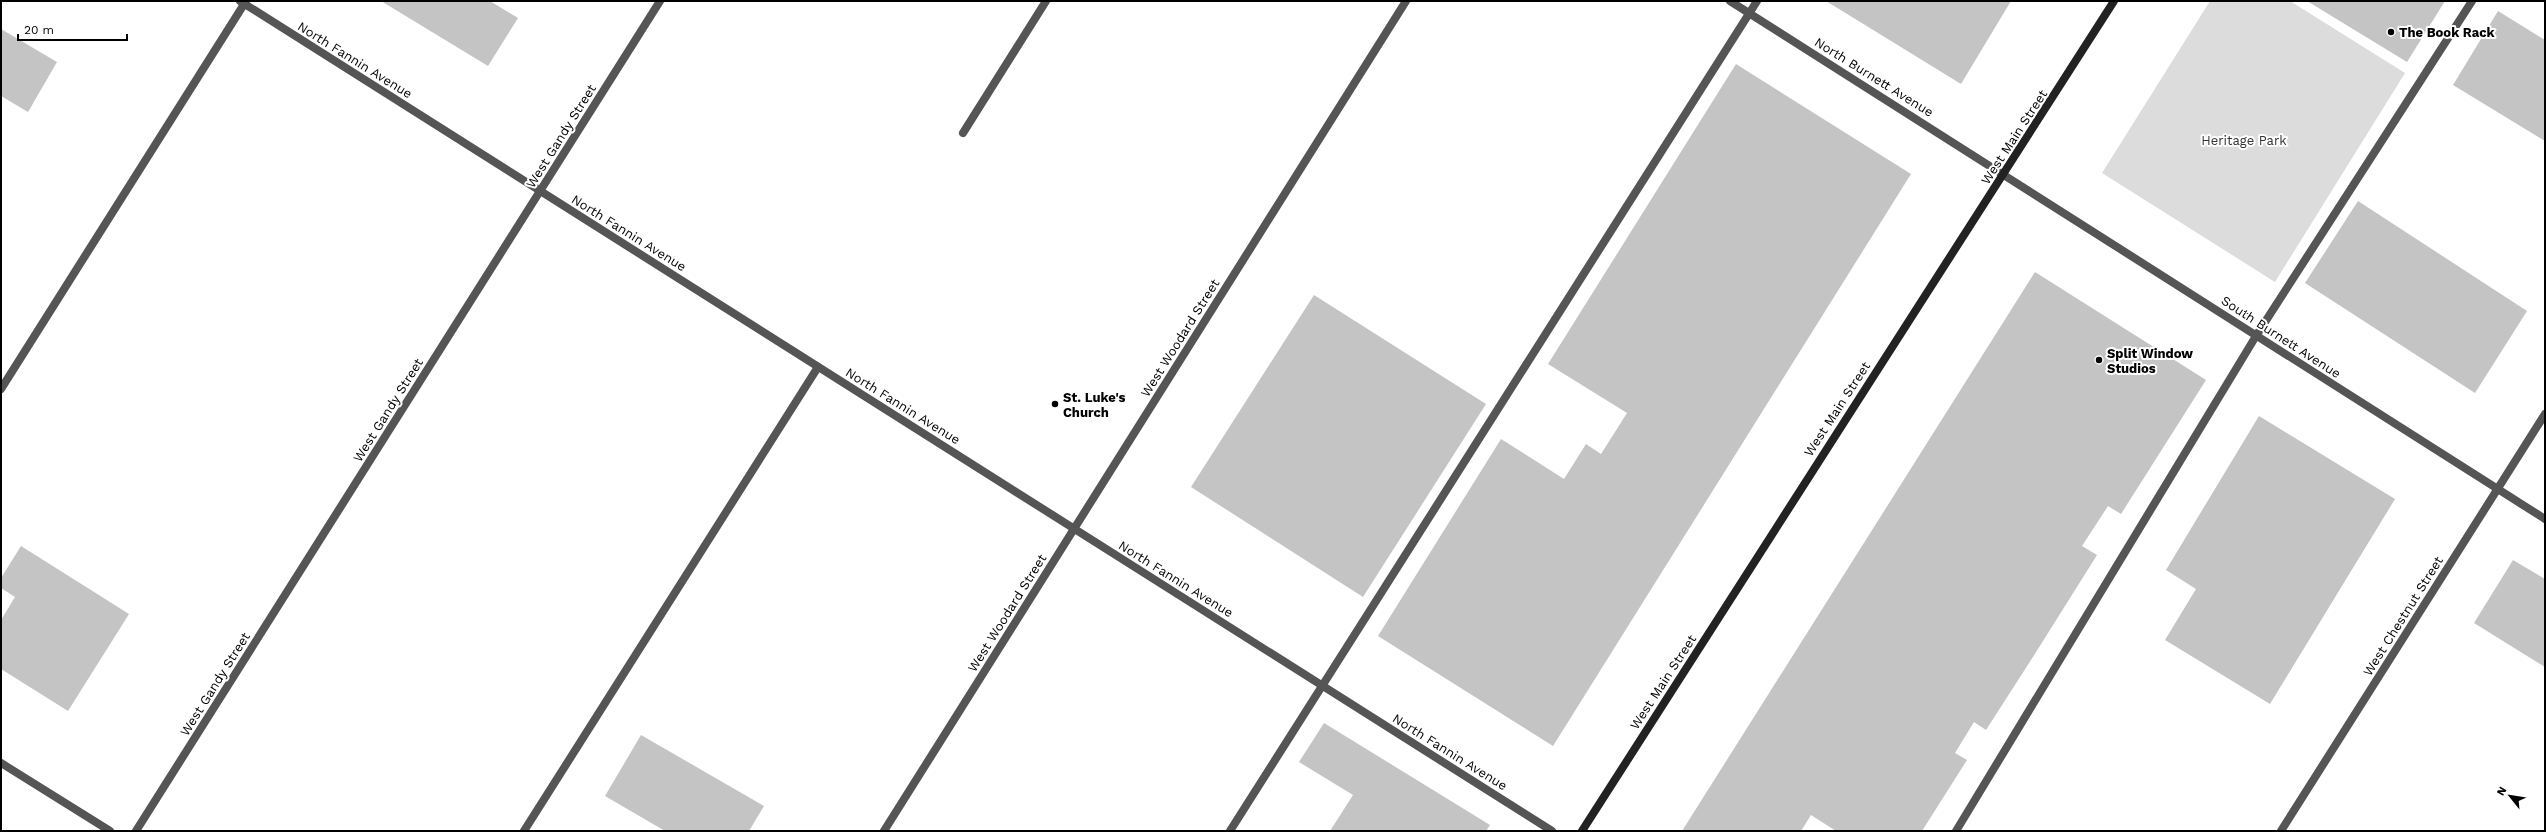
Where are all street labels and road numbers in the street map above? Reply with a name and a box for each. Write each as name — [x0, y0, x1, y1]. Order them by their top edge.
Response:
street label: North Fannin Avenue — [295, 19, 415, 101]
street label: North Burnett Avenue — [1812, 34, 1936, 120]
street label: West Gandy Street — [523, 81, 599, 191]
street label: West Main Street — [1978, 86, 2050, 187]
street label: North Fannin Avenue — [569, 192, 689, 274]
street label: West Woodard Street — [1138, 276, 1223, 400]
street label: South Burnett Avenue — [2219, 293, 2343, 381]
street label: West Gandy Street — [350, 355, 426, 465]
street label: West Main Street — [1801, 358, 1873, 459]
street label: North Fannin Avenue — [843, 365, 963, 447]
street label: North Fannin Avenue — [1116, 538, 1236, 620]
street label: West Woodard Street — [965, 551, 1050, 675]
street label: West Chestnut Street — [2360, 553, 2446, 679]
street label: West Gandy Street — [177, 629, 253, 739]
street label: West Main Street — [1627, 631, 1699, 732]
street label: North Fannin Avenue — [1390, 711, 1510, 793]

